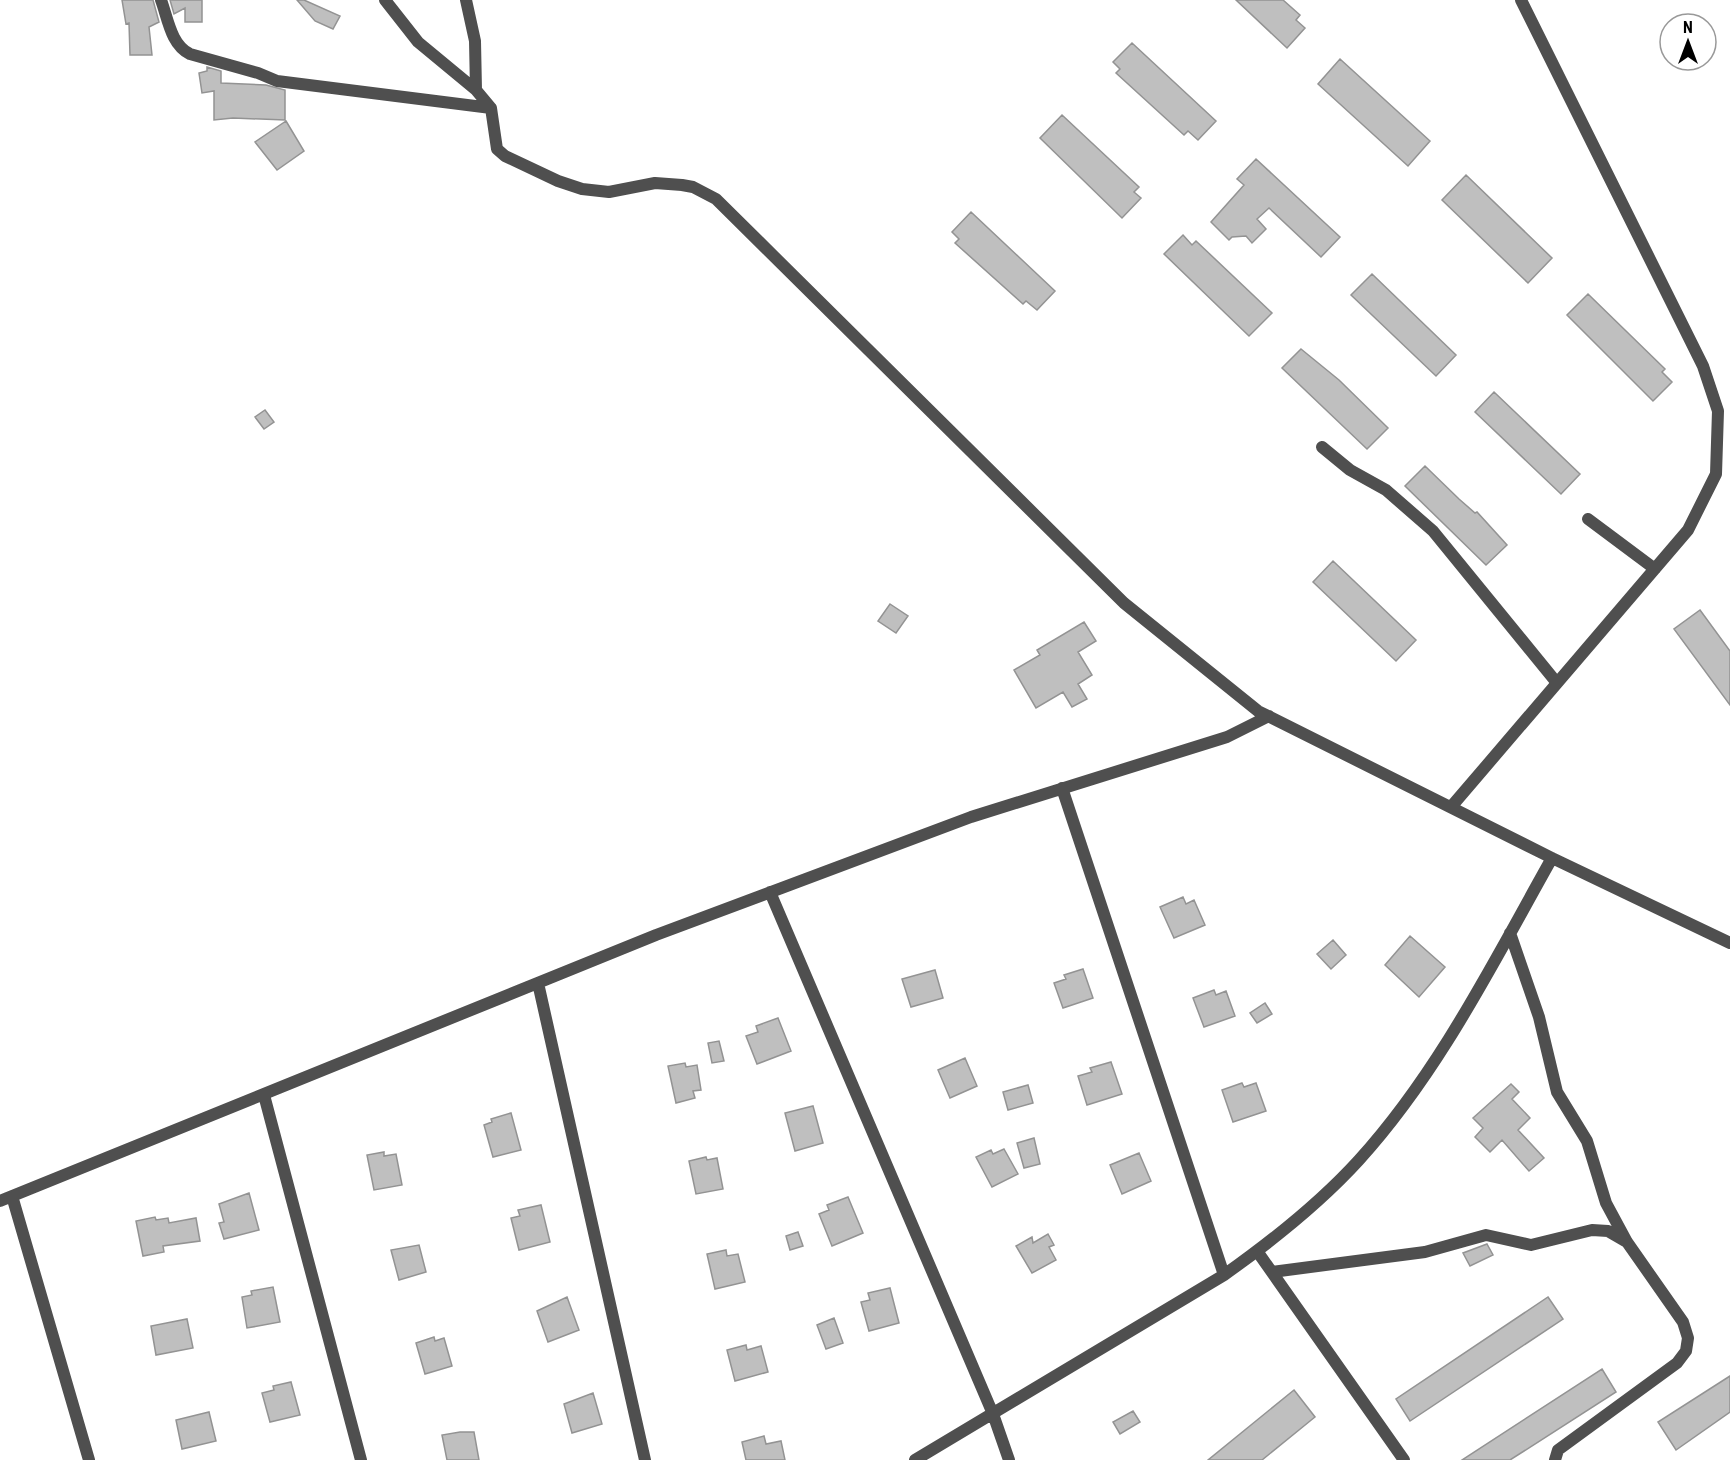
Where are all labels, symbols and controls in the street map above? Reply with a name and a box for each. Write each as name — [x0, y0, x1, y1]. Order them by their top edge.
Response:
north arrow — [1658, 12, 1718, 72]
text: N — [1683, 18, 1693, 37]

